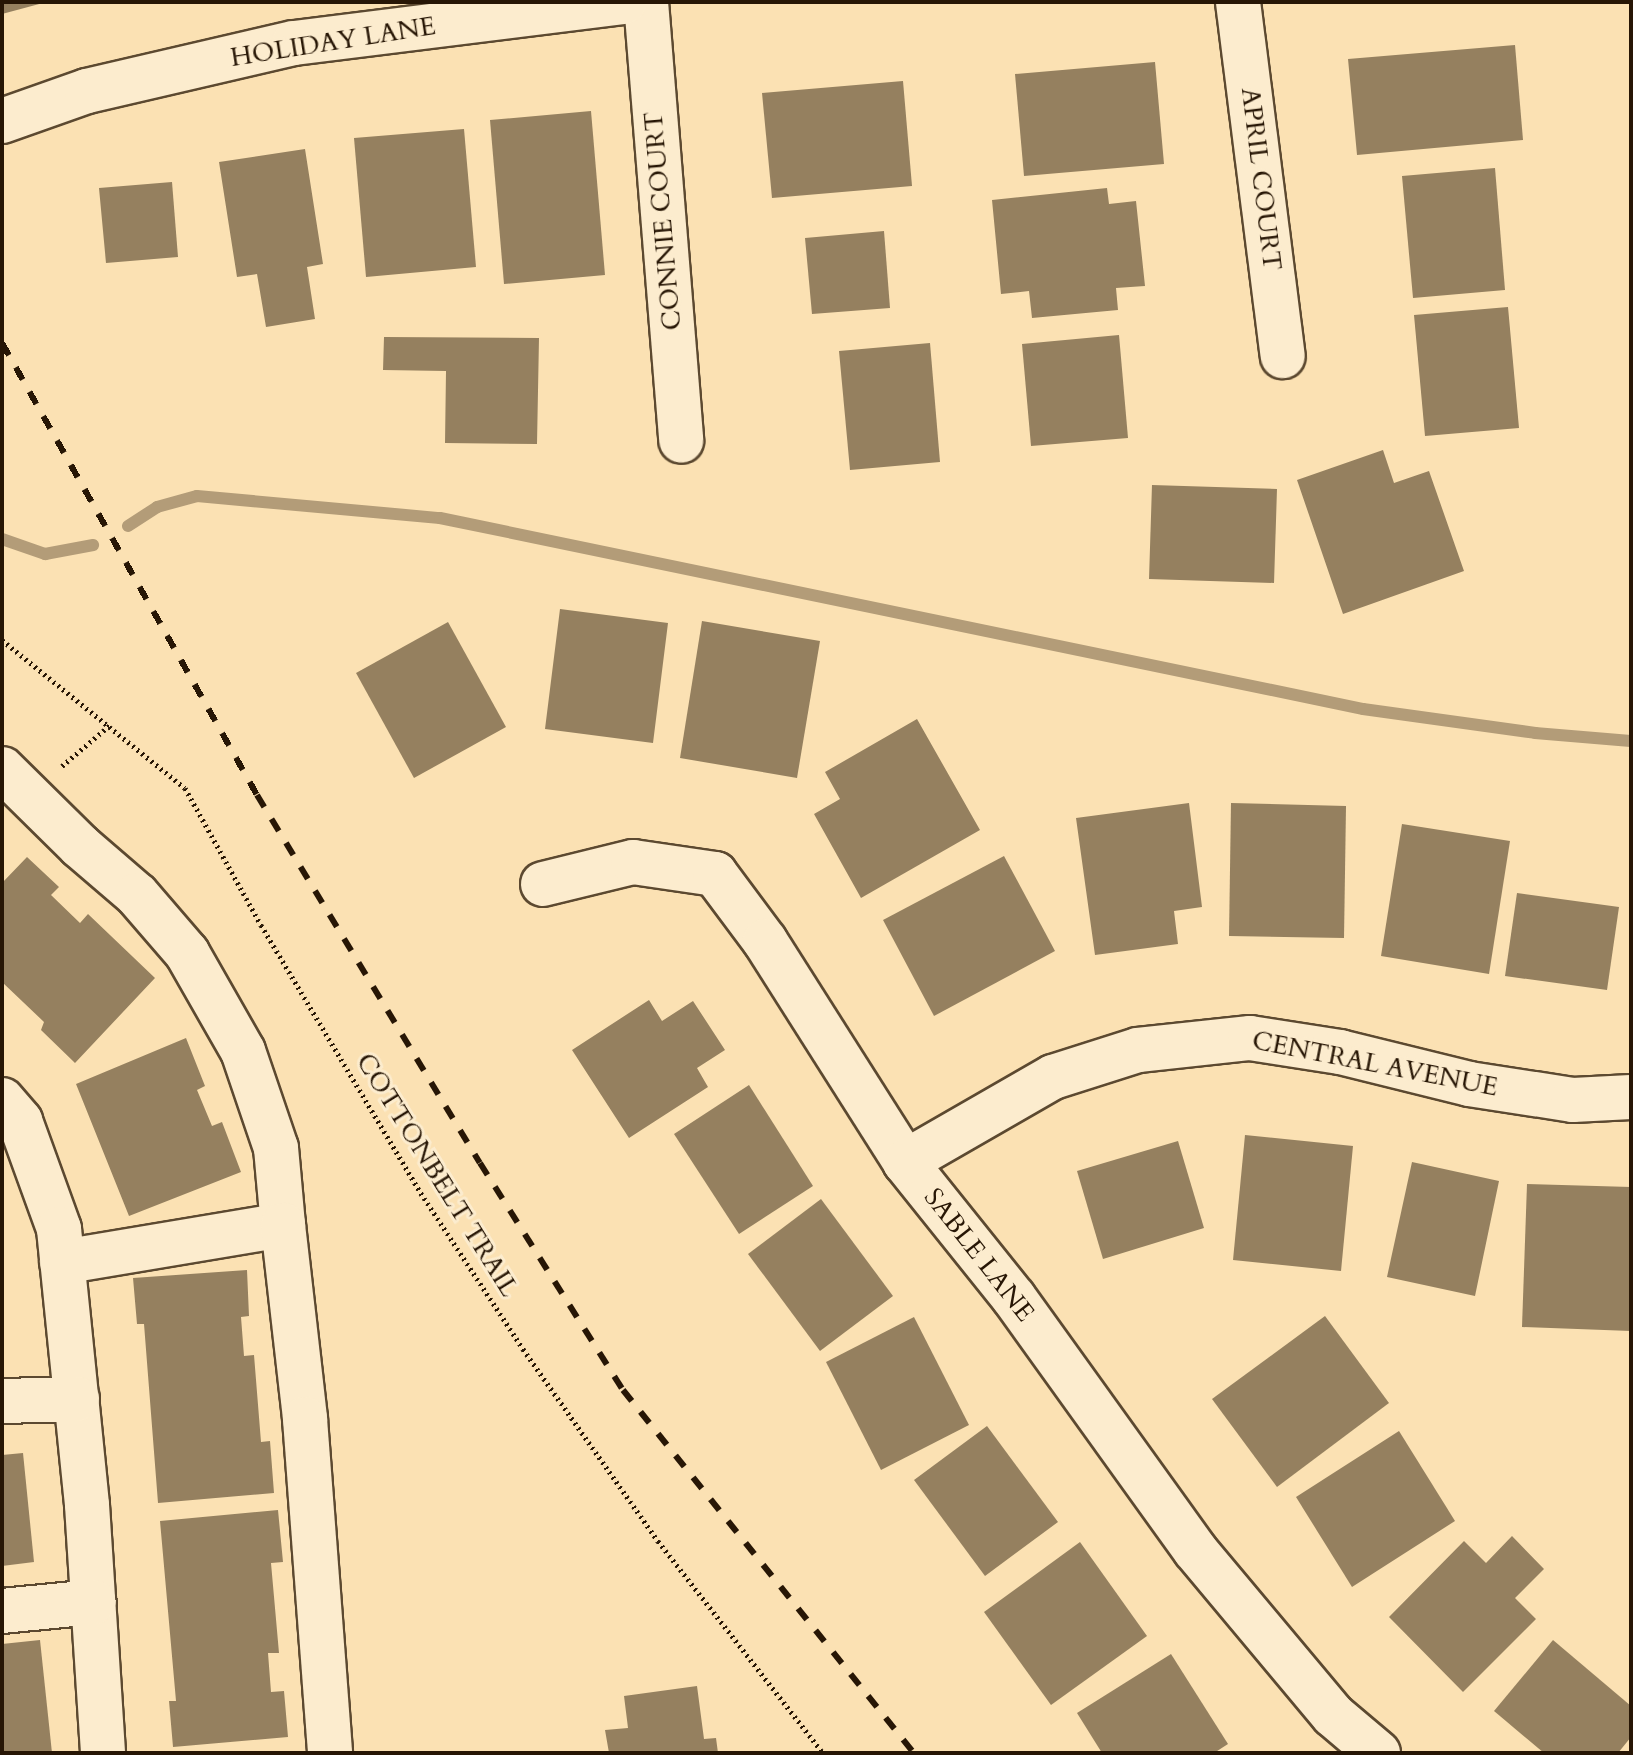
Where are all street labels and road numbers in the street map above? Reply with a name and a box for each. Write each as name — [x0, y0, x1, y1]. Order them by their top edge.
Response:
street label: HOLIDAY LANE — [228, 10, 438, 74]
street label: APRIL COURT — [1234, 86, 1288, 272]
street label: CONNIE COURT — [638, 110, 688, 332]
street label: CENTRAL AVENUE — [1250, 1025, 1500, 1103]
street label: COTTONBELT TRAIL — [349, 1048, 525, 1302]
street label: SABLE LANE — [917, 1182, 1041, 1328]

